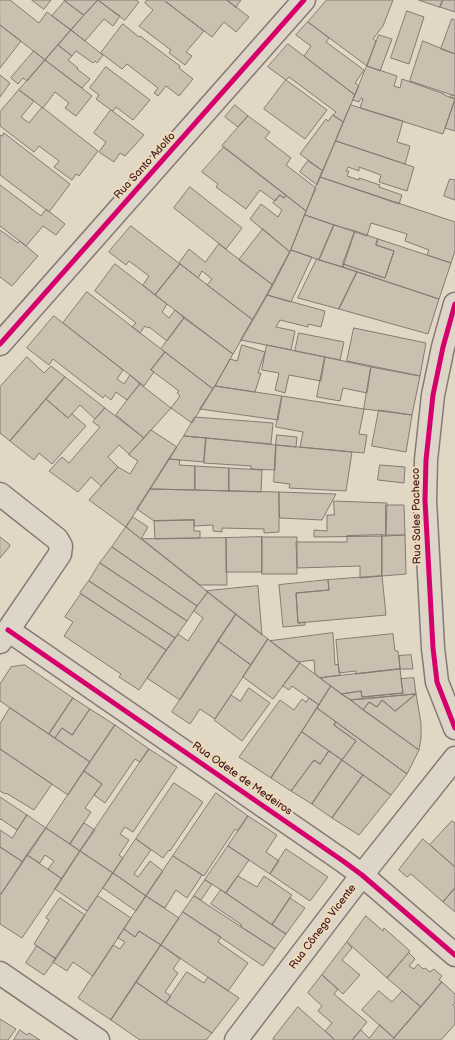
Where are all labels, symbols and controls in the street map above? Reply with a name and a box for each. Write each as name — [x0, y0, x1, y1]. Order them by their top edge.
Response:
street label: Rua Santo Adolfo — [112, 130, 178, 202]
street label: Rua Sales Pacheco — [410, 468, 424, 564]
street label: Rua Odete de Medeiros — [189, 739, 295, 819]
street label: Rua Cônego Vicente — [287, 882, 359, 972]

